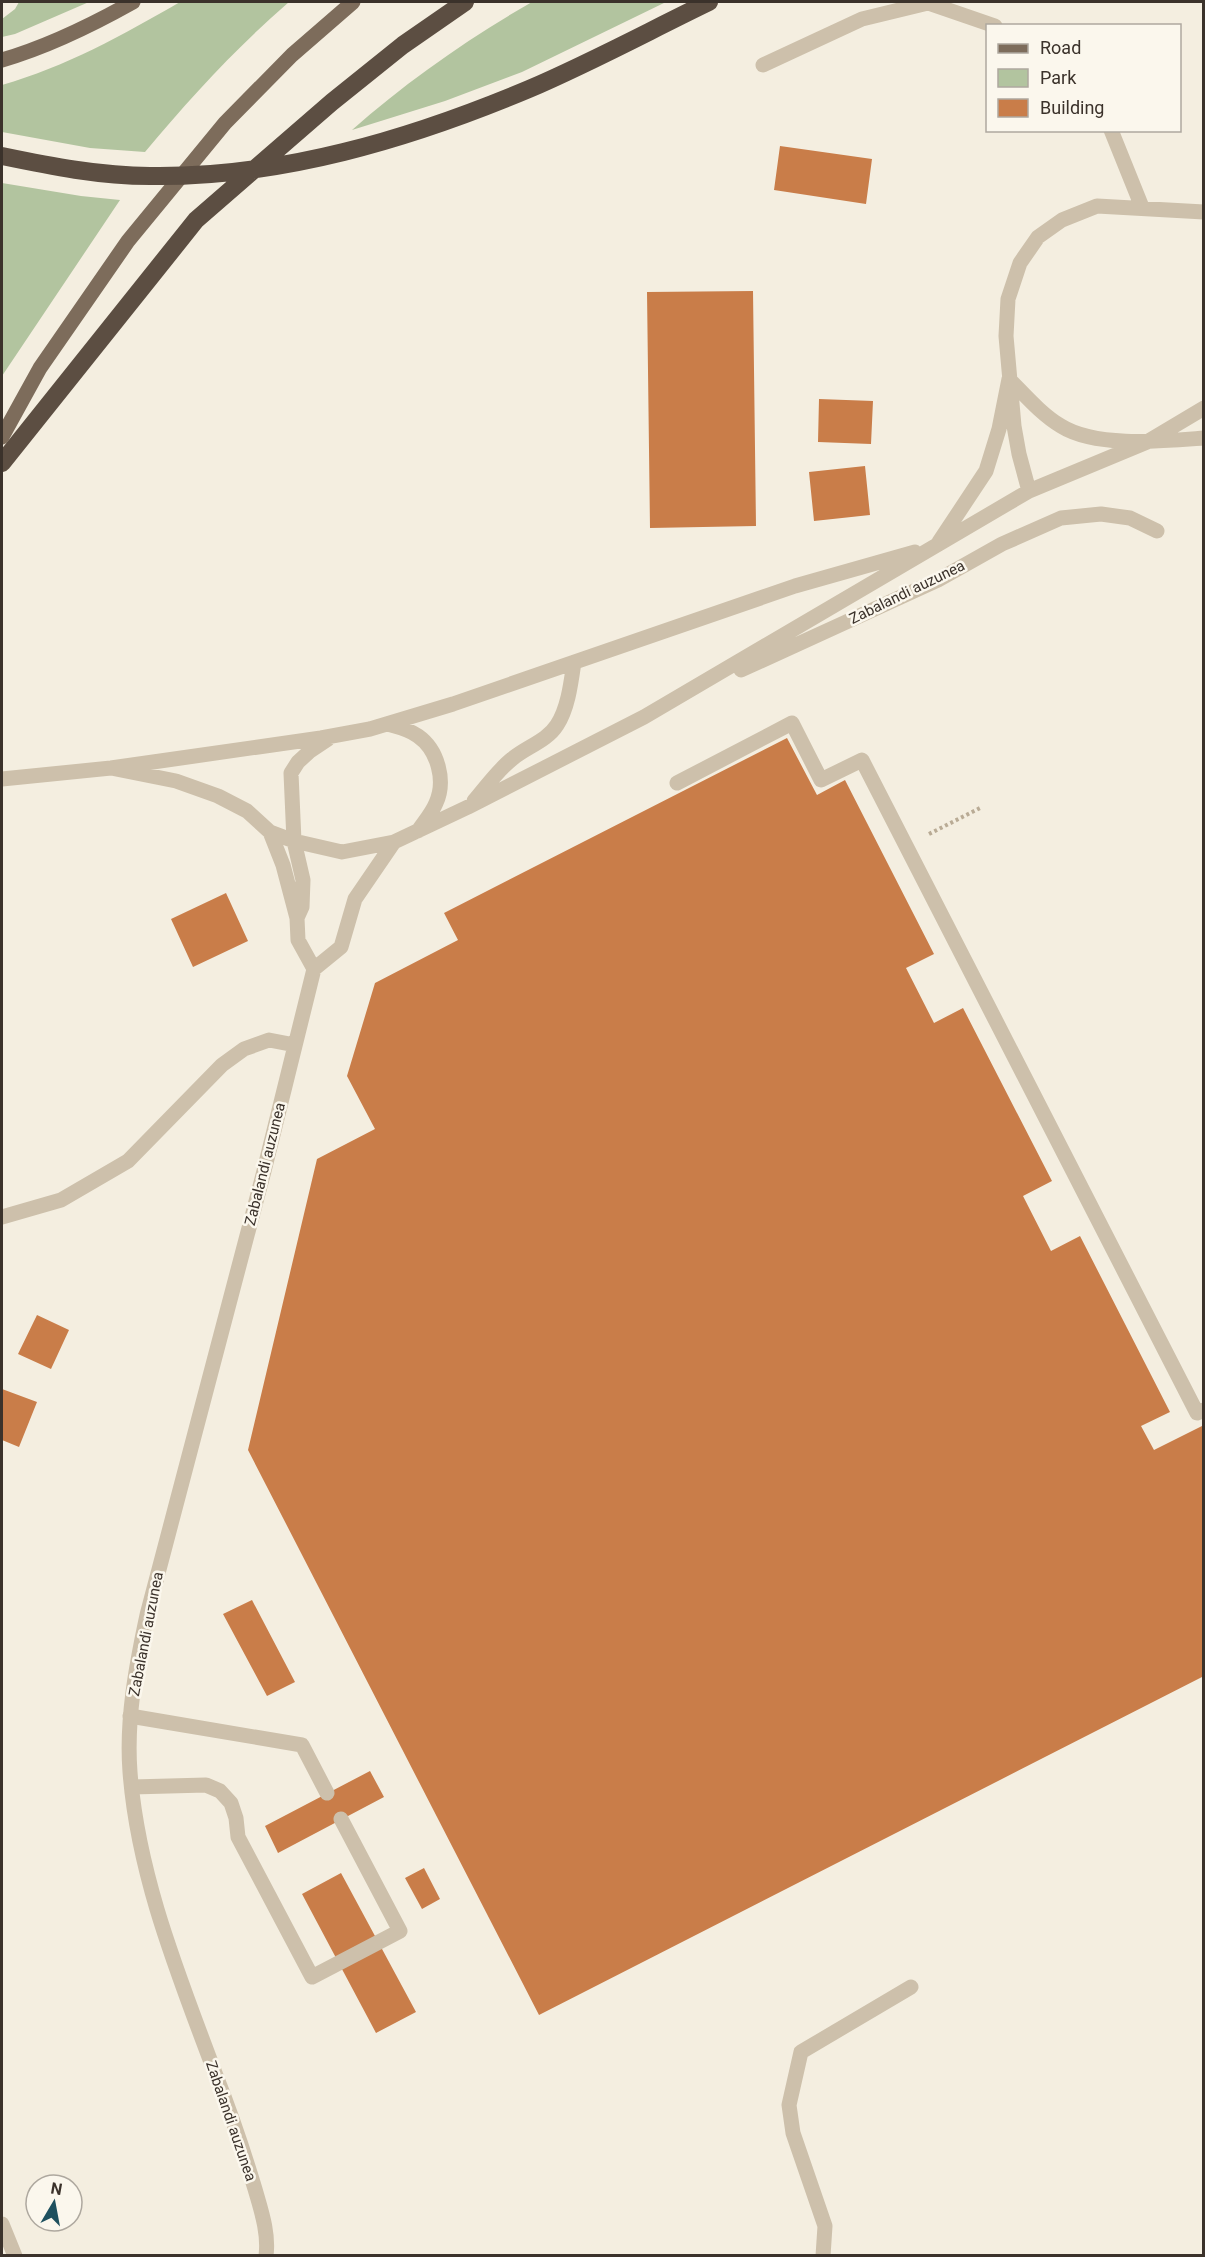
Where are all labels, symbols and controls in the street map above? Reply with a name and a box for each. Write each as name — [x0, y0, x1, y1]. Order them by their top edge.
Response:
legend — [986, 24, 1181, 132]
text: Road — [1040, 37, 1081, 58]
text: Park — [1040, 67, 1077, 88]
text: Building — [1040, 97, 1104, 118]
street label: Zabalandi auzunea — [846, 556, 968, 628]
street label: Zabalandi auzunea — [241, 1101, 289, 1227]
street label: Zabalandi auzunea — [125, 1570, 167, 1698]
street label: Zabalandi auzunea — [202, 2058, 260, 2184]
north arrow — [24, 2173, 84, 2233]
text: N — [49, 2178, 64, 2199]

